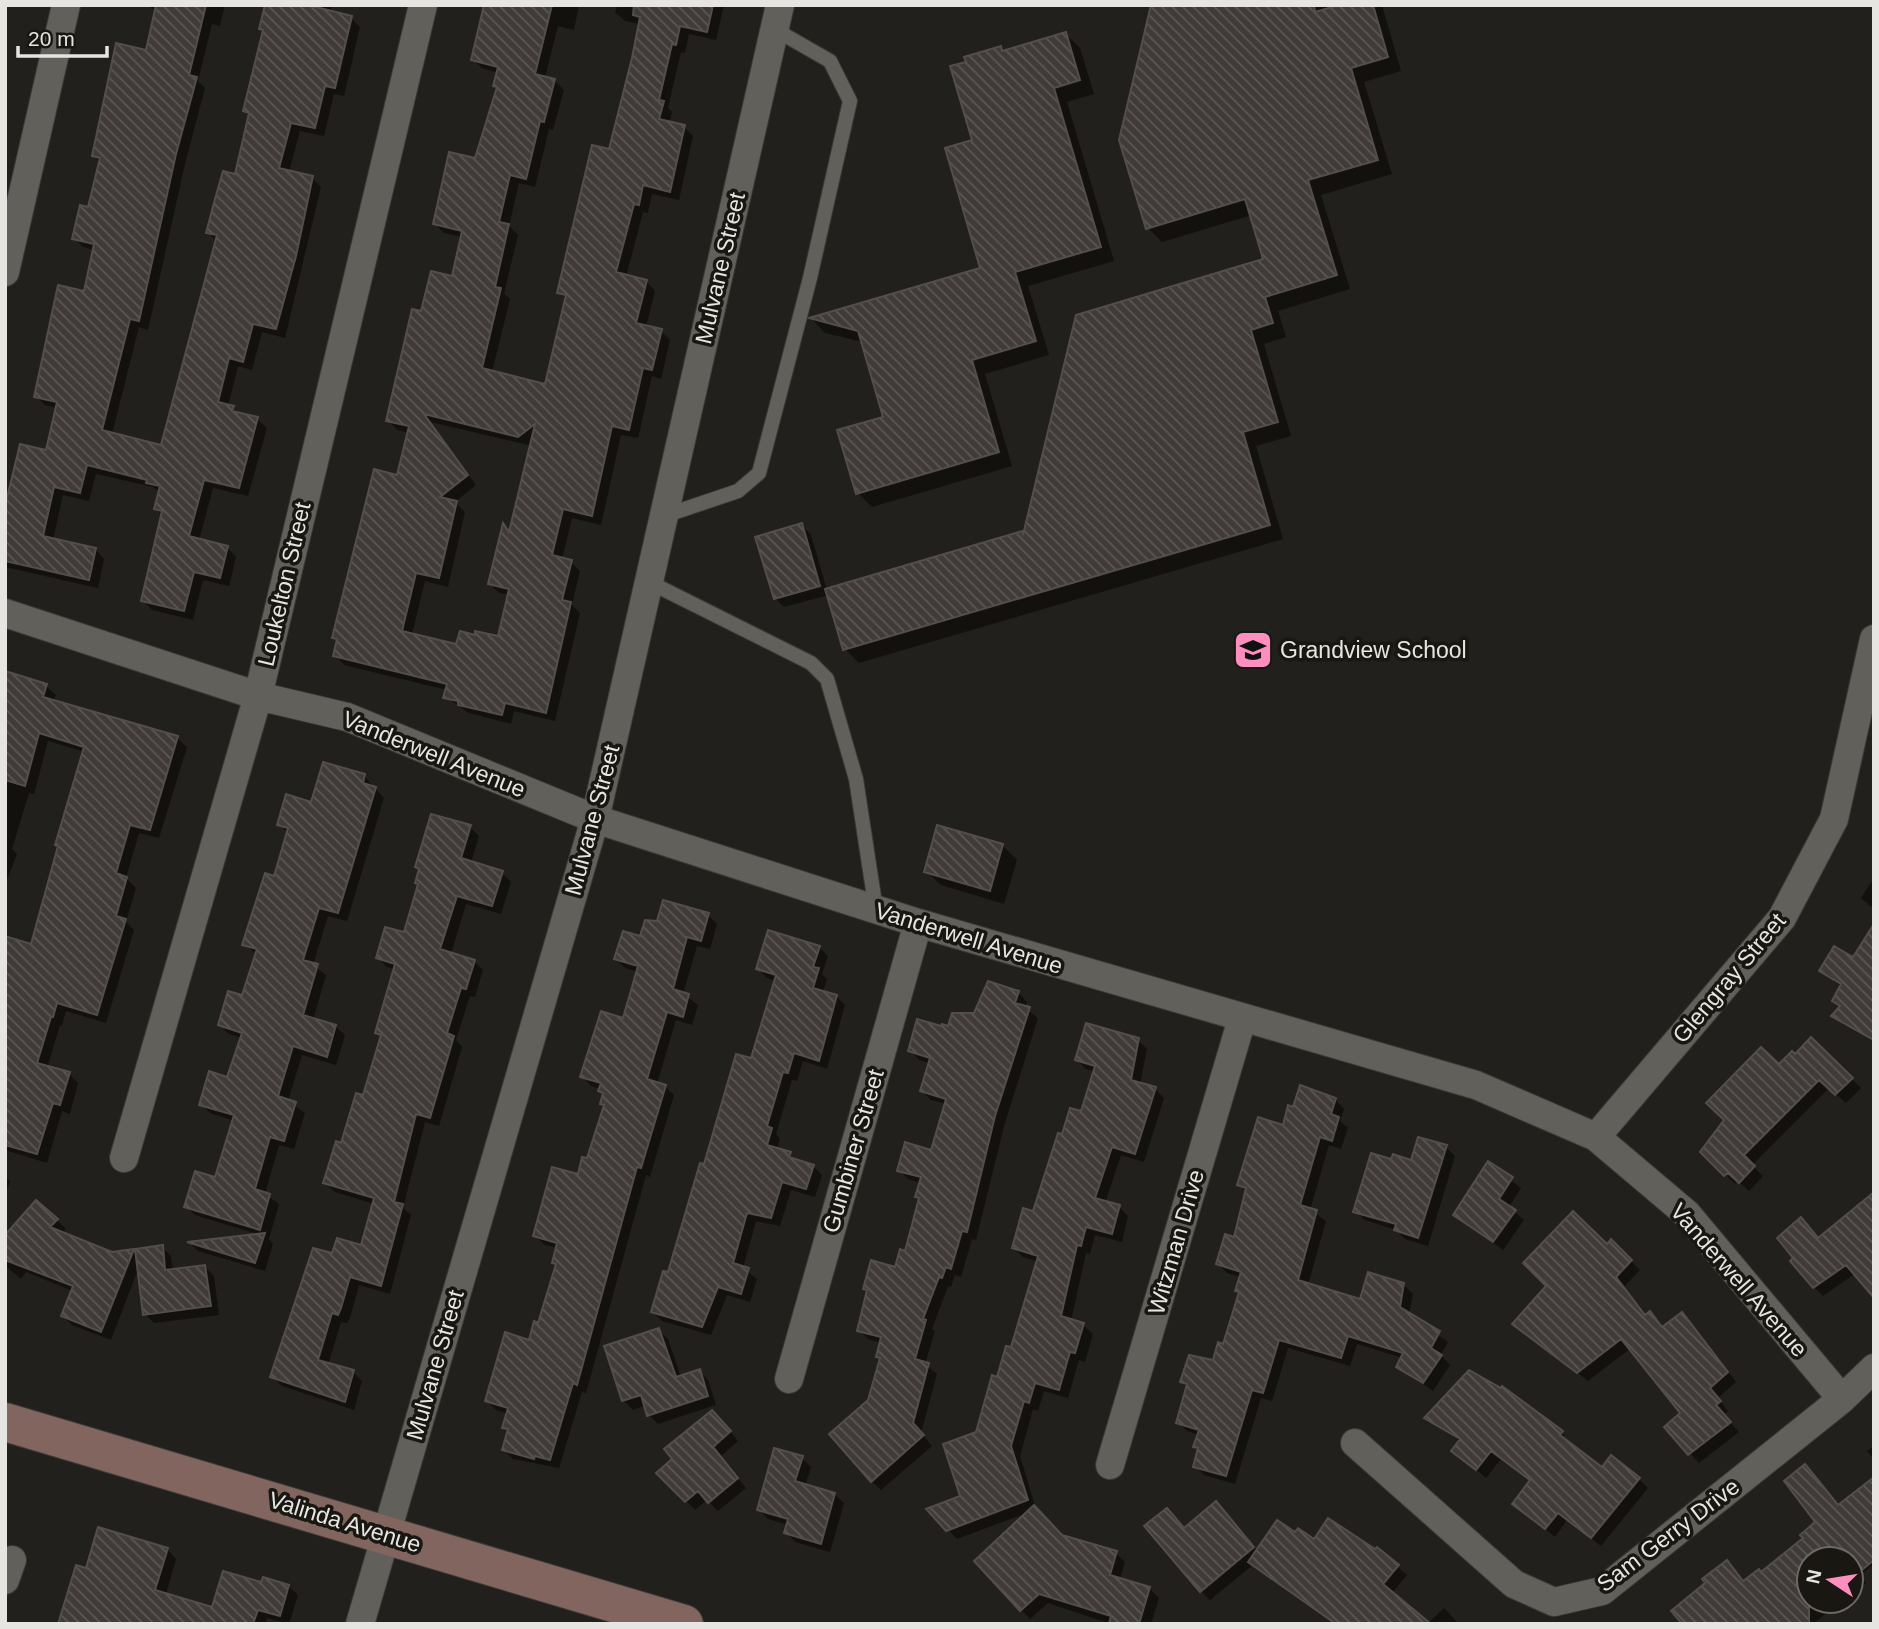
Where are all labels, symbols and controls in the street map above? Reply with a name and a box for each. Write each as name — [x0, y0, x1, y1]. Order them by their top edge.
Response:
scale bar — [18, 14, 107, 58]
text: 20 m — [28, 27, 75, 50]
street label: Mulvane Street — [690, 189, 750, 346]
street label: Loukelton Street — [252, 499, 316, 669]
school or university icon: Grandview School — [1232, 629, 1274, 671]
place label: Grandview School — [1280, 637, 1467, 663]
street label: Vanderwell Avenue — [339, 705, 529, 803]
street label: Mulvane Street — [559, 741, 625, 898]
street label: Vanderwell Avenue — [872, 897, 1066, 979]
street label: Glengray Street — [1667, 907, 1791, 1048]
street label: Gumbiner Street — [817, 1066, 889, 1236]
street label: Witzman Drive — [1143, 1167, 1209, 1317]
street label: Vanderwell Avenue — [1665, 1198, 1813, 1362]
street label: Mulvane Street — [401, 1286, 469, 1443]
street label: Sam Gerry Drive — [1592, 1473, 1744, 1597]
street label: Valinda Avenue — [266, 1487, 424, 1557]
north arrow — [1795, 1545, 1865, 1615]
text: N — [1802, 1568, 1826, 1585]

